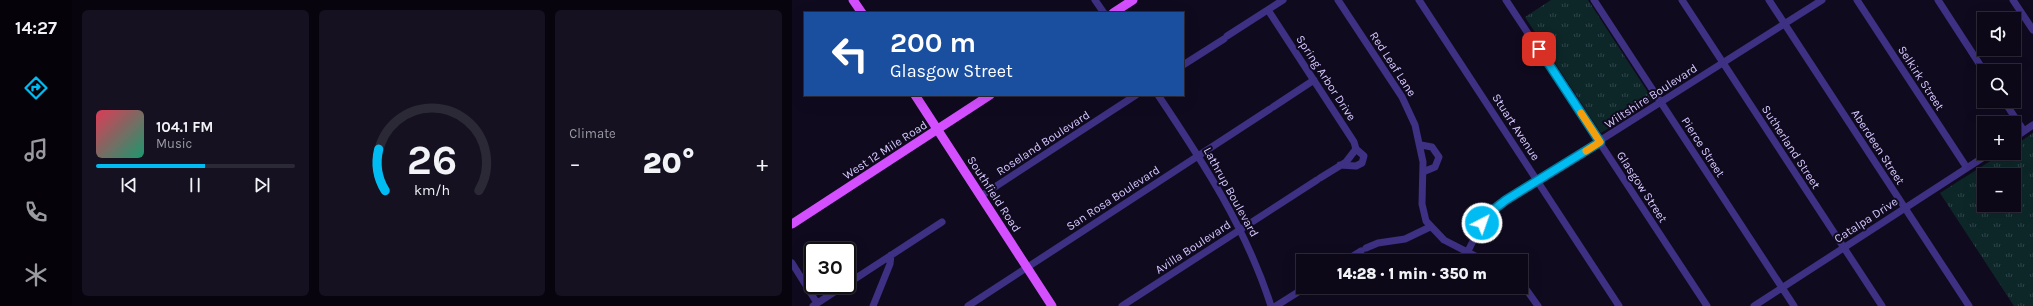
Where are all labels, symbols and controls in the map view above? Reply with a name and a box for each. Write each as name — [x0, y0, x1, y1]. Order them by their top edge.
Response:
map controls — [1977, 12, 2021, 212]
button: sound — [1977, 12, 2021, 56]
text: 14:27 — [15, 17, 57, 39]
text: 200 m — [890, 26, 976, 59]
icon: left — [824, 28, 876, 80]
street label: Red Leaf Lane — [1367, 29, 1419, 99]
pin — [1522, 32, 1556, 66]
street label: Spring Arbor Drive — [1293, 33, 1359, 123]
icon: arrive — [1528, 38, 1550, 60]
street label: Selkirk Street — [1895, 43, 1947, 113]
text: Glasgow Street — [890, 60, 1013, 82]
street label: Wiltshire Boulevard — [1602, 61, 1700, 131]
button: search — [1977, 64, 2021, 108]
icon: directions — [22, 74, 50, 102]
street label: Stuart Avenue — [1489, 91, 1543, 163]
street label: Sutherland Street — [1759, 103, 1824, 192]
street label: Aberdeen Street — [1848, 107, 1908, 188]
street label: Roseland Boulevard — [994, 108, 1092, 178]
street label: Pierce Street — [1678, 114, 1728, 180]
button: + — [1977, 116, 2021, 160]
text: 104.1 FM — [156, 118, 213, 136]
street label: West 12 Mile Road — [840, 118, 930, 182]
text: Climate — [569, 126, 616, 141]
icon: music — [22, 136, 50, 164]
text: Music — [156, 136, 192, 151]
text: 26 — [407, 136, 457, 184]
text: 20° — [643, 145, 695, 181]
street label: Lathrup Boulevard — [1201, 145, 1261, 239]
street label: Glasgow Street — [1614, 149, 1670, 226]
text: − — [569, 151, 581, 177]
text: + — [756, 151, 768, 177]
street label: Southfield Road — [964, 153, 1024, 235]
street label: San Rosa Boulevard — [1064, 163, 1162, 233]
button: − — [1977, 168, 2021, 212]
icon: previous — [118, 174, 140, 196]
icon: pause — [184, 174, 206, 196]
icon: next — [251, 174, 273, 196]
text: km/h — [414, 182, 450, 199]
street label: Catalpa Drive — [1832, 194, 1900, 246]
icon: phone — [22, 198, 50, 226]
position arrow — [1461, 202, 1503, 244]
street label: Avilla Boulevard — [1153, 217, 1233, 277]
speed limit sign: 30 — [804, 242, 856, 294]
icon: climate — [22, 261, 50, 289]
text: 14:28 · 1 min · 350 m — [1337, 265, 1487, 283]

